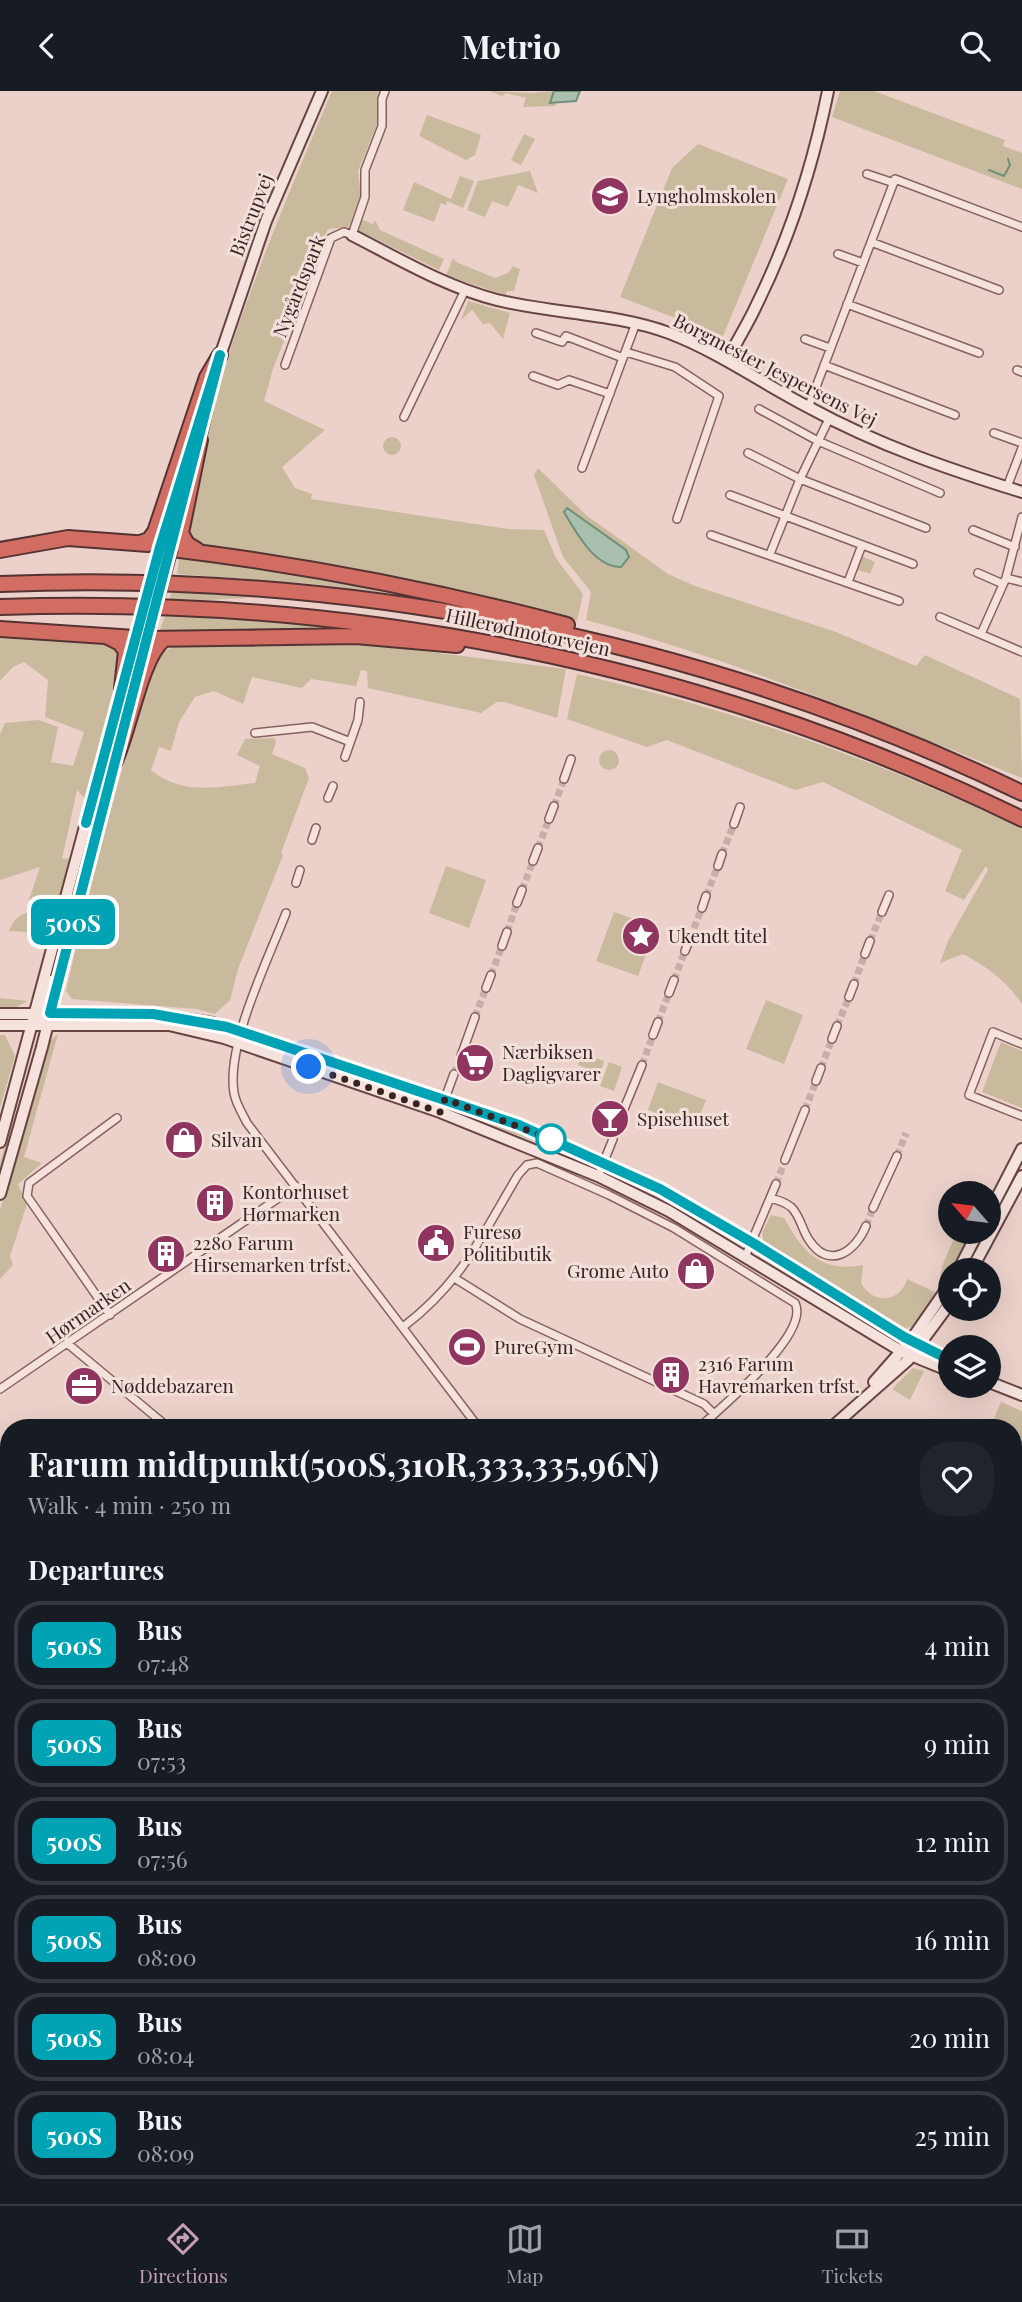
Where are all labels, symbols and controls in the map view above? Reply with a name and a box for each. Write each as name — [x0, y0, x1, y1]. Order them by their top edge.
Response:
text: Metrio — [461, 24, 561, 67]
icon: back — [28, 27, 66, 65]
icon: search — [956, 27, 994, 65]
street label: Bistrupvej — [222, 169, 278, 260]
school or university icon: Lyngholmskolen — [589, 175, 631, 217]
place label: Lyngholmskolen — [637, 182, 777, 208]
street label: Nygårdspark — [266, 230, 331, 341]
street label: Borgmester Jespersens Vej — [669, 306, 882, 432]
street label: Hillerødmotorvejen — [444, 601, 613, 661]
line badge: 500S — [24, 899, 122, 945]
text: 500S — [45, 906, 101, 938]
place icon: Ukendt titel — [620, 915, 662, 957]
place label: Ukendt titel — [668, 922, 768, 948]
place label: Nærbiksen Dagligvarer — [502, 1038, 601, 1086]
supermarket icon: Nærbiksen Dagligvarer — [454, 1042, 496, 1084]
your location — [291, 1049, 326, 1084]
bar icon: Spisehuset — [589, 1098, 631, 1140]
place label: Spisehuset — [637, 1105, 729, 1131]
shop icon: Silvan — [163, 1119, 205, 1161]
unlabelled marker — [536, 1124, 566, 1154]
place label: Silvan — [211, 1126, 263, 1152]
place label: Kontorhuset Hørmarken — [242, 1178, 349, 1226]
north arrow — [938, 1181, 1001, 1244]
map controls — [938, 1181, 1001, 1398]
building icon: Kontorhuset Hørmarken — [194, 1182, 236, 1224]
place label: Furesø Politibutik — [463, 1218, 552, 1266]
public building icon: Furesø Politibutik — [415, 1222, 457, 1264]
place label: 2280 Farum Hirsemarken trfst. — [193, 1229, 351, 1277]
building icon: 2280 Farum Hirsemarken trfst. — [145, 1233, 187, 1275]
shop icon: Grome Auto — [675, 1250, 717, 1292]
place label: Grome Auto — [567, 1257, 669, 1283]
button: locate — [938, 1258, 1001, 1321]
street label: Hørmarken — [40, 1271, 136, 1349]
sports icon: PureGym — [446, 1326, 488, 1368]
place label: PureGym — [494, 1333, 574, 1359]
button: layers — [938, 1335, 1001, 1398]
place label: 2316 Farum Havremarken trfst. — [698, 1350, 860, 1398]
building icon: 2316 Farum Havremarken trfst. — [650, 1354, 692, 1396]
office icon: Nøddebazaren — [63, 1365, 105, 1407]
place label: Nøddebazaren — [111, 1372, 235, 1398]
text: Farum midtpunkt(500S,310R,333,335,96N) — [28, 1441, 659, 1485]
button: heart — [920, 1442, 994, 1516]
text: Walk · 4 min · 250 m — [28, 1489, 231, 1520]
text: Departures — [28, 1552, 164, 1587]
text: Bus — [137, 1612, 182, 1647]
text: 4 min — [924, 1628, 990, 1663]
text: 500S — [46, 1629, 102, 1661]
text: 07:48 — [137, 1647, 190, 1678]
text: Bus — [137, 1710, 182, 1745]
text: 9 min — [924, 1726, 990, 1761]
text: 500S — [46, 1727, 102, 1759]
text: 07:53 — [137, 1745, 186, 1776]
text: Bus — [137, 1808, 182, 1843]
text: 12 min — [915, 1824, 990, 1859]
text: 500S — [46, 1825, 102, 1857]
text: 07:56 — [137, 1843, 188, 1874]
text: Bus — [137, 1906, 182, 1941]
text: 16 min — [914, 1922, 990, 1957]
text: 500S — [46, 1923, 102, 1955]
text: 08:00 — [137, 1941, 196, 1972]
text: Bus — [137, 2004, 182, 2039]
text: 20 min — [909, 2020, 990, 2055]
text: 500S — [46, 2021, 102, 2053]
text: 08:04 — [137, 2039, 194, 2070]
text: Bus — [137, 2102, 182, 2137]
text: 25 min — [914, 2118, 990, 2153]
text: 500S — [46, 2119, 102, 2151]
text: 08:09 — [137, 2137, 194, 2168]
tab: Directions — [139, 2220, 228, 2288]
tab: Map — [506, 2220, 544, 2288]
tab: Tickets — [822, 2220, 883, 2288]

